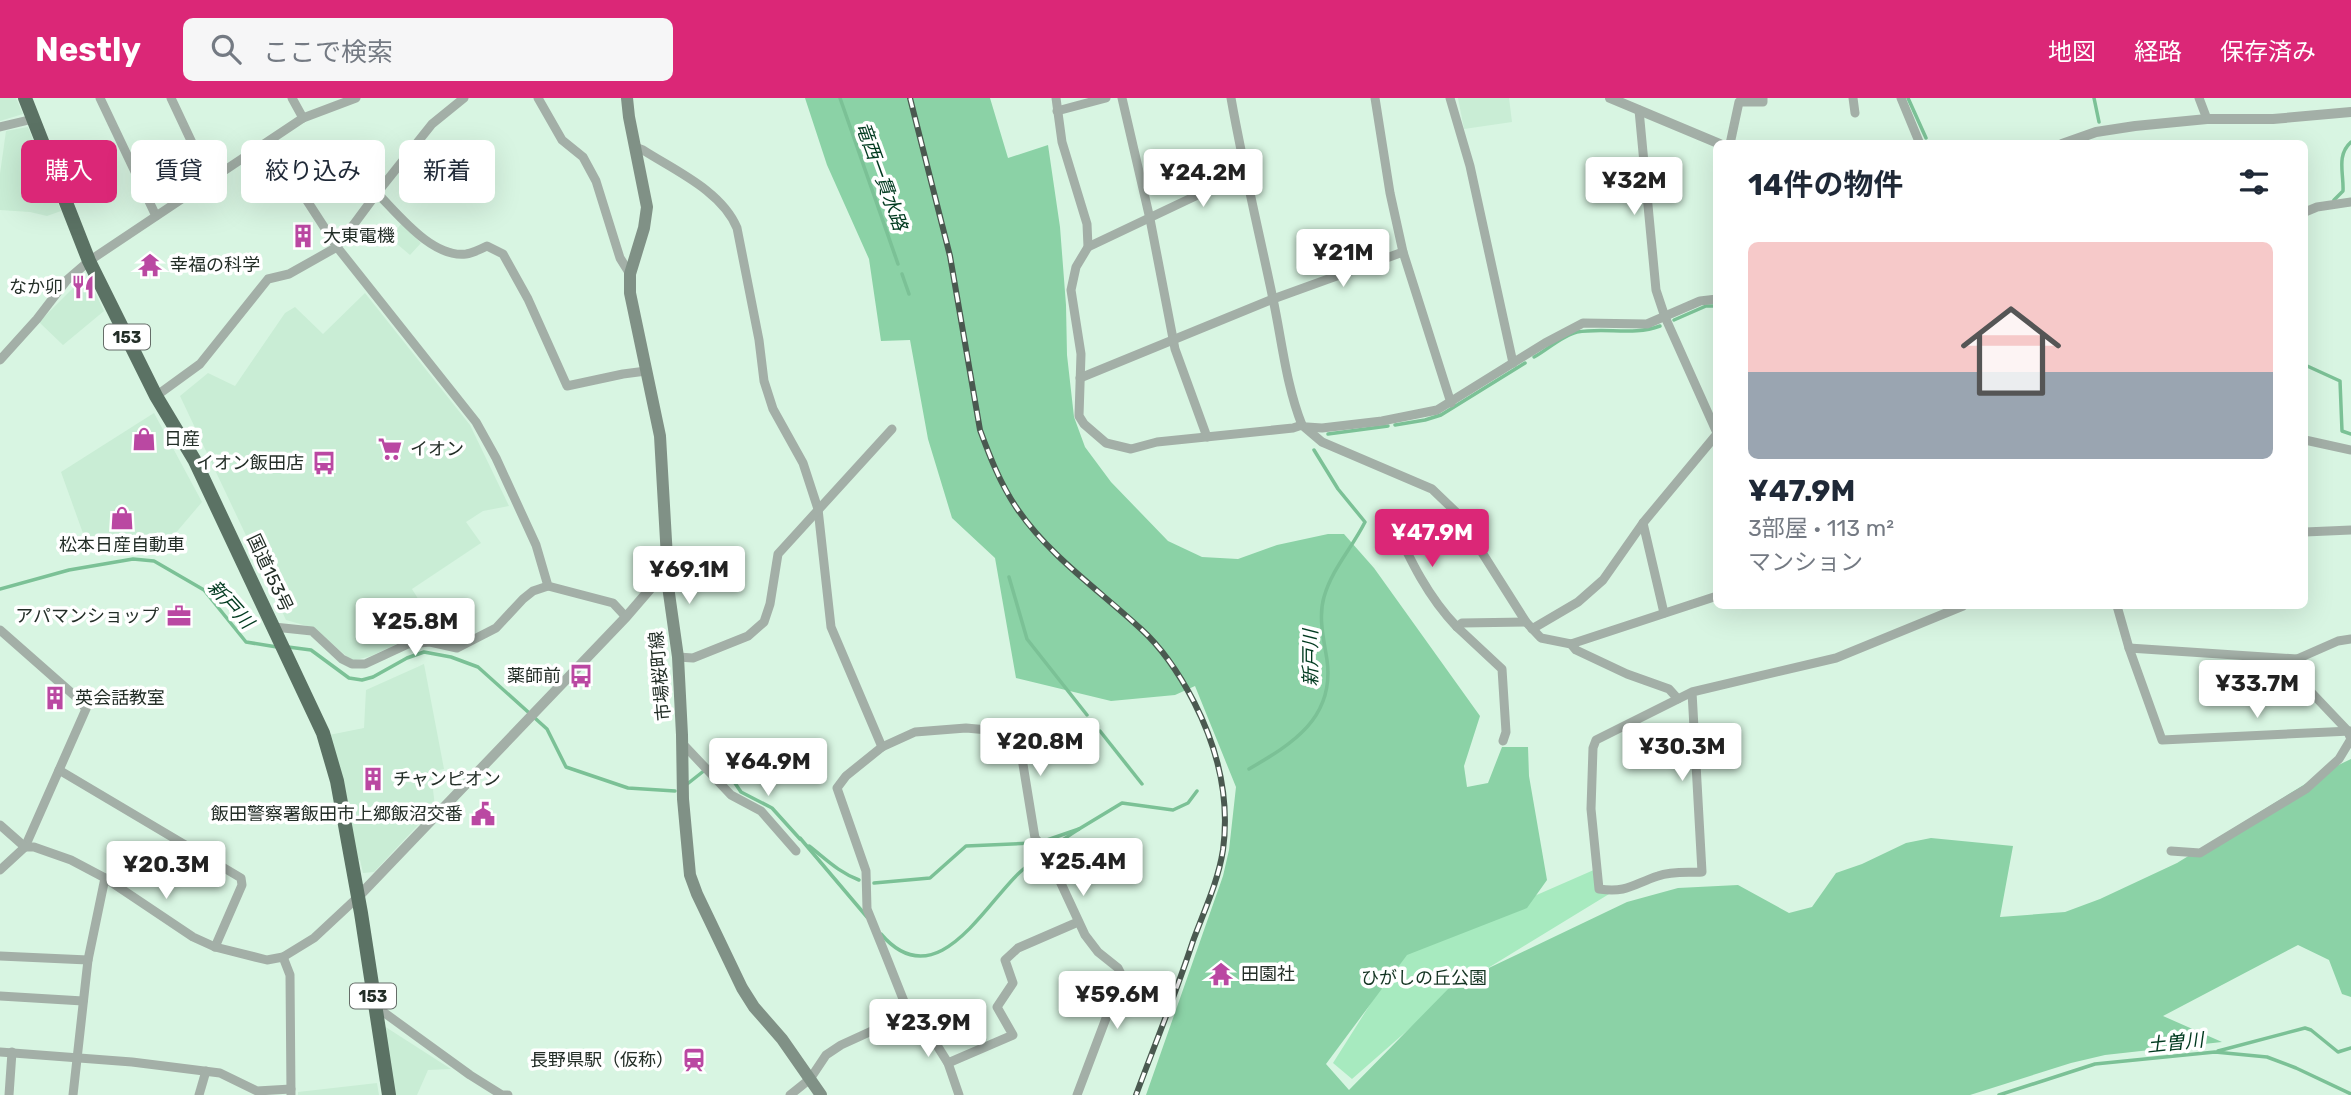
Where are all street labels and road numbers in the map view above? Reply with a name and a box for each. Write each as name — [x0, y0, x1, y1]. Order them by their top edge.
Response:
road number: 153 — [104, 325, 150, 350]
street label: 国道153号 — [242, 531, 298, 615]
street label: 市場桜町線 — [645, 630, 675, 722]
road number: 153 — [350, 983, 396, 1008]

